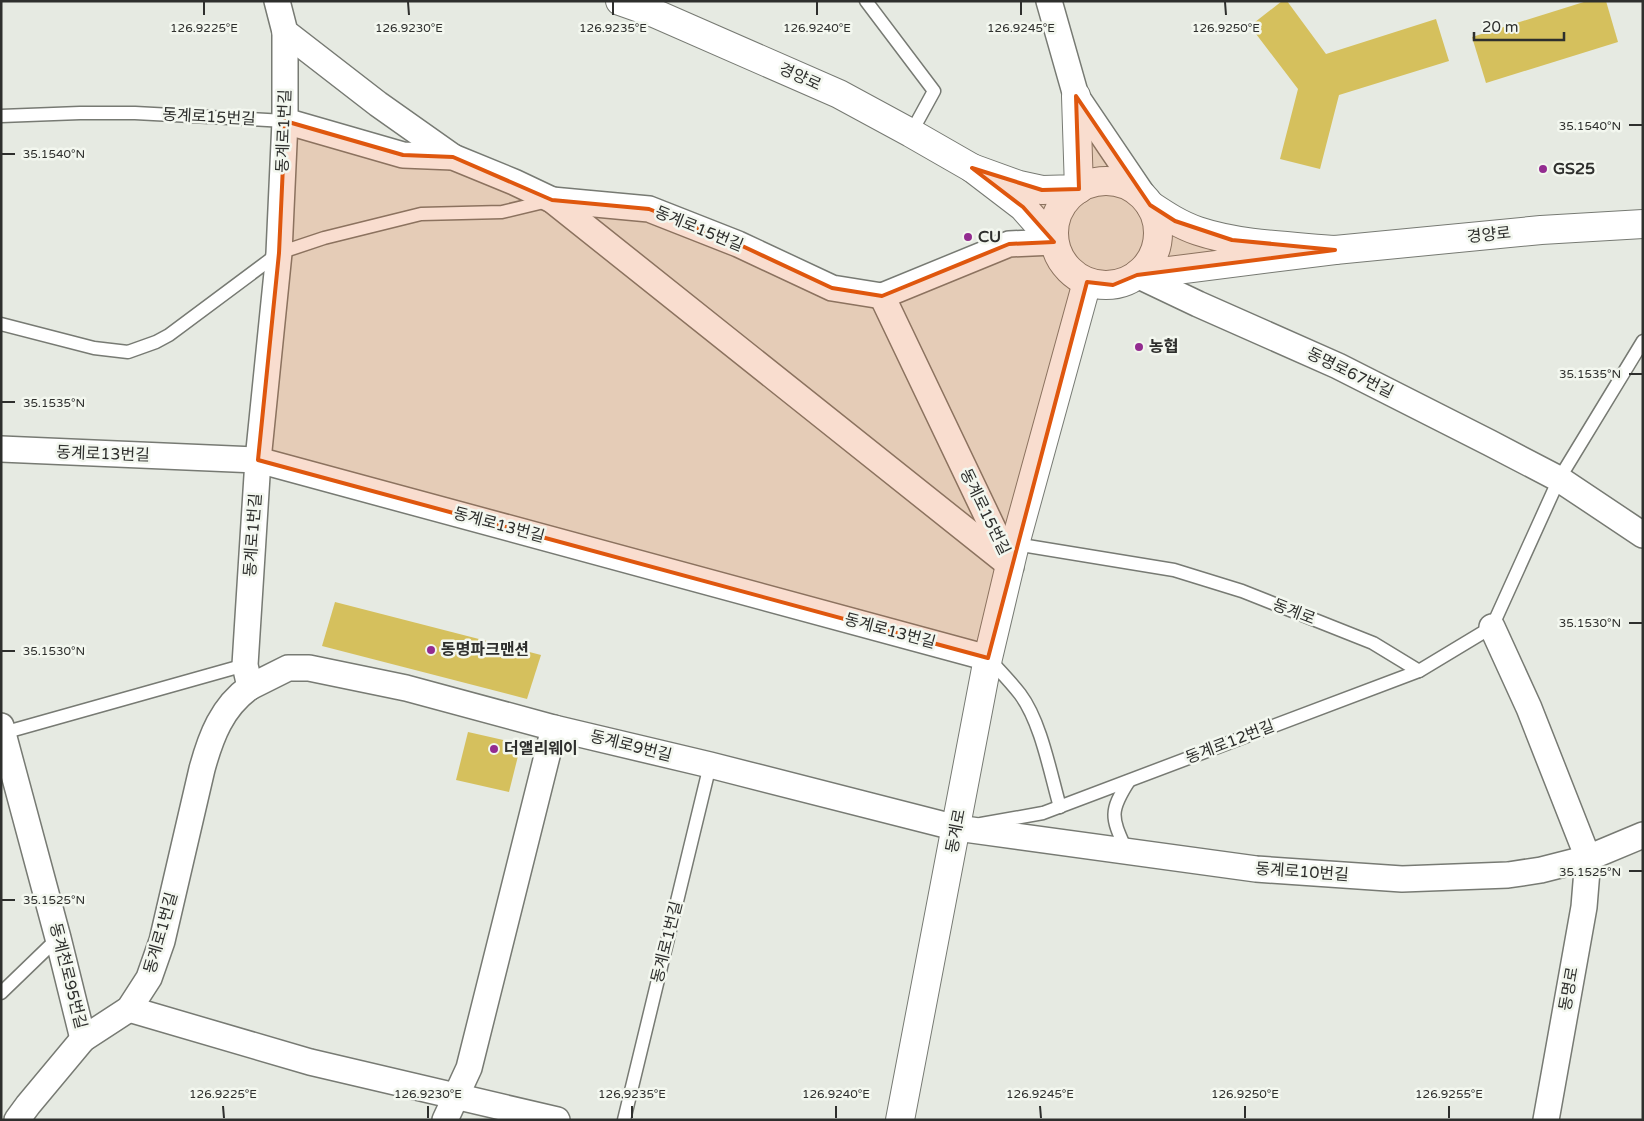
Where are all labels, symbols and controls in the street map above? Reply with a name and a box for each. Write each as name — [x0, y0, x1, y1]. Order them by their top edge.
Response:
scale bar — [1474, 10, 1564, 42]
text: 20 m — [1482, 18, 1519, 36]
text: 126.9225°E — [170, 21, 238, 35]
text: 126.9230°E — [375, 21, 443, 35]
text: 126.9235°E — [579, 21, 647, 35]
text: 126.9240°E — [783, 21, 851, 35]
text: 126.9245°E — [987, 21, 1055, 35]
text: 126.9250°E — [1192, 21, 1260, 35]
street label: 경양로 — [776, 59, 824, 95]
street label: 동계로1번길 — [273, 89, 295, 173]
street label: 동계로15번길 — [162, 105, 256, 129]
text: 35.1540°N — [1559, 119, 1621, 133]
text: 35.1540°N — [23, 147, 85, 161]
place label: GS25 — [1553, 159, 1595, 179]
marker: GS25 — [1537, 163, 1549, 175]
street label: 동계로15번길 — [652, 202, 746, 256]
street label: 경양로 — [1466, 223, 1512, 247]
place label: CU — [978, 227, 1001, 247]
marker: CU — [962, 231, 974, 243]
place label: 농협 — [1149, 337, 1178, 357]
marker: 농협 — [1133, 341, 1145, 353]
street label: 동명로67번길 — [1304, 343, 1396, 403]
text: 35.1535°N — [1559, 367, 1621, 381]
text: 35.1535°N — [23, 396, 85, 410]
street label: 동계로13번길 — [56, 442, 150, 466]
street label: 동계로15번길 — [955, 466, 1015, 558]
street label: 동계로1번길 — [240, 493, 266, 577]
street label: 동계로13번길 — [451, 503, 547, 547]
street label: 동계로 — [1270, 595, 1318, 629]
street label: 동계로13번길 — [842, 609, 938, 653]
text: 35.1530°N — [1559, 616, 1621, 630]
place label: 동명파크맨션 — [441, 640, 529, 660]
text: 35.1530°N — [23, 644, 85, 658]
marker: 동명파크맨션 — [425, 644, 437, 656]
street label: 동계로12번길 — [1183, 716, 1277, 768]
street label: 동계로9번길 — [588, 726, 674, 766]
place label: 더앨리웨이 — [504, 739, 578, 759]
marker: 더앨리웨이 — [488, 743, 500, 755]
street label: 동계로 — [942, 807, 970, 855]
street label: 동계로10번길 — [1255, 859, 1349, 885]
text: 35.1525°N — [1559, 865, 1621, 879]
street label: 동계로1번길 — [140, 890, 182, 976]
text: 35.1525°N — [23, 893, 85, 907]
street label: 동계로1번길 — [647, 899, 687, 985]
street label: 동계천로95번길 — [45, 921, 91, 1031]
street label: 동명로 — [1555, 965, 1583, 1012]
text: 126.9225°E — [189, 1087, 257, 1101]
text: 126.9230°E — [394, 1087, 462, 1101]
text: 126.9235°E — [598, 1087, 666, 1101]
text: 126.9240°E — [802, 1087, 870, 1101]
text: 126.9245°E — [1006, 1087, 1074, 1101]
text: 126.9250°E — [1211, 1087, 1279, 1101]
text: 126.9255°E — [1415, 1087, 1483, 1101]

